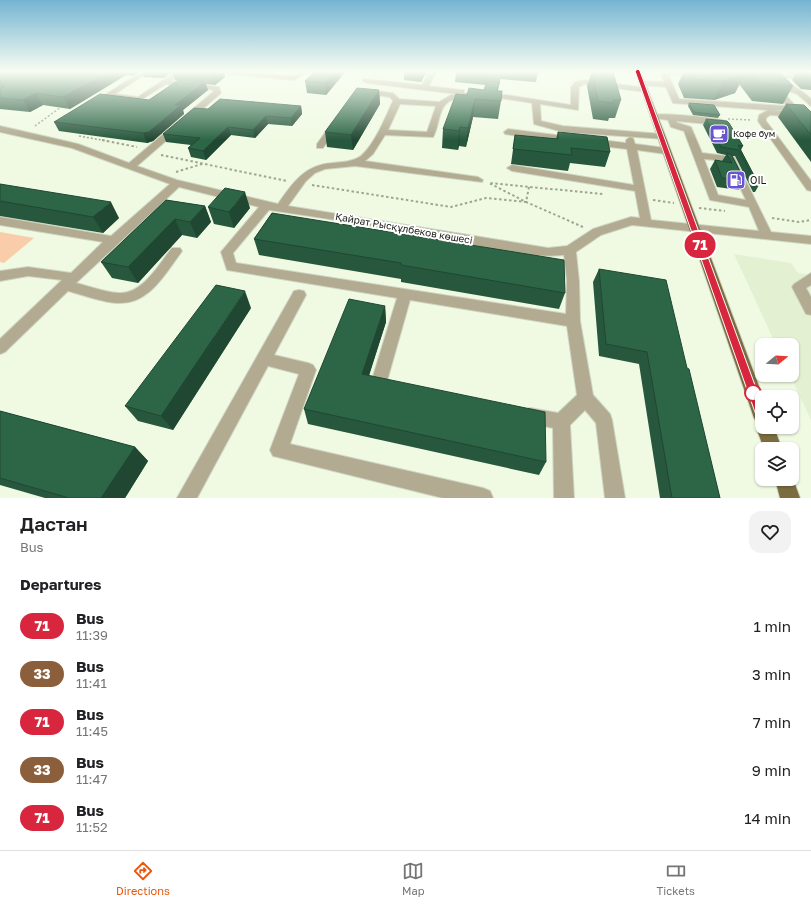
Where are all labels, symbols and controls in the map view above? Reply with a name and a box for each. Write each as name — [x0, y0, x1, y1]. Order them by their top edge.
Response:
cafe icon: Кофе бум — [708, 123, 730, 145]
place label: Кофе бум — [733, 128, 775, 139]
fuel station icon: OIL — [725, 169, 747, 191]
place label: OIL — [750, 174, 767, 186]
street label: Қайрат Рысқұлбеков көшесі — [334, 210, 474, 247]
line badge: 71 — [682, 232, 718, 258]
text: 71 — [693, 236, 707, 253]
north arrow — [755, 338, 799, 382]
map controls — [755, 338, 799, 486]
unlabelled marker — [744, 384, 762, 402]
button: locate — [755, 390, 799, 434]
button: layers — [755, 442, 799, 486]
button: heart — [749, 511, 791, 553]
text: Дастан — [20, 512, 88, 535]
text: Bus — [20, 539, 43, 555]
text: Departures — [20, 575, 101, 593]
text: Bus — [76, 609, 104, 627]
text: 71 — [35, 617, 49, 634]
text: 1 min — [753, 617, 791, 635]
text: 11:39 — [76, 627, 108, 643]
text: Bus — [76, 657, 104, 675]
text: 33 — [33, 665, 51, 682]
text: 3 min — [752, 665, 791, 683]
text: 11:41 — [76, 675, 107, 691]
text: Bus — [76, 705, 104, 723]
text: 71 — [35, 713, 49, 730]
text: 7 min — [753, 713, 791, 731]
text: 11:45 — [76, 723, 108, 739]
text: Bus — [76, 753, 104, 771]
text: 33 — [33, 761, 51, 778]
text: 9 min — [752, 761, 791, 779]
text: 11:47 — [76, 771, 107, 787]
text: Bus — [76, 801, 104, 819]
text: 71 — [35, 809, 49, 826]
text: 14 min — [744, 809, 791, 827]
text: 11:52 — [76, 819, 108, 835]
tab: Directions — [116, 860, 170, 897]
tab: Map — [402, 860, 424, 897]
tab: Tickets — [657, 860, 695, 897]

